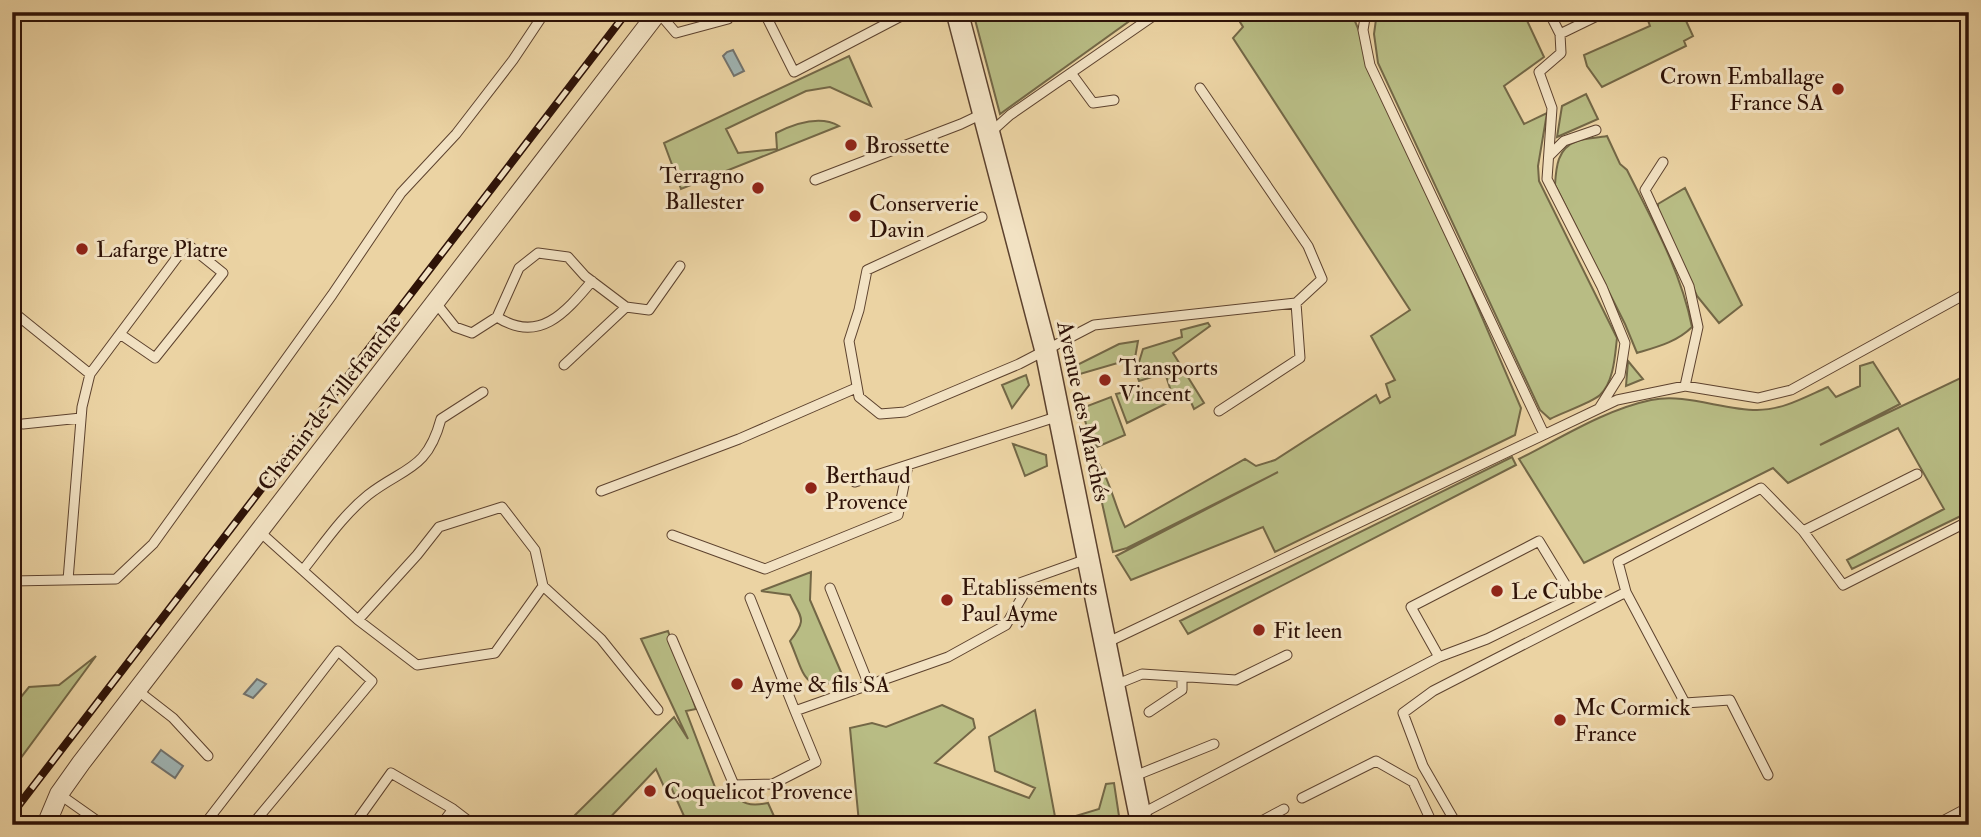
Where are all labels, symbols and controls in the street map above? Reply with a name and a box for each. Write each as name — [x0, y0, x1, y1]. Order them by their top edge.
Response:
place label: Crown Emballage France SA — [1660, 62, 1824, 117]
marker: Crown Emballage France SA — [1830, 81, 1846, 97]
place label: Brossette — [865, 131, 950, 160]
marker: Brossette — [843, 137, 859, 153]
place label: Terragno Ballester — [659, 161, 744, 216]
marker: Terragno Ballester — [750, 180, 766, 196]
place label: Conserverie Davin — [869, 189, 979, 244]
marker: Conserverie Davin — [847, 208, 863, 224]
place label: Lafarge Platre — [96, 235, 228, 264]
marker: Lafarge Platre — [74, 241, 90, 257]
street label: Chemin de Villefranche — [251, 308, 408, 497]
street label: Avenue des Marchés — [1050, 317, 1117, 504]
place label: Transports Vincent — [1119, 353, 1218, 408]
marker: Transports Vincent — [1097, 372, 1113, 388]
place label: Berthaud Provence — [825, 461, 910, 516]
marker: Berthaud Provence — [803, 480, 819, 496]
place label: Etablissements Paul Ayme — [961, 573, 1098, 628]
place label: Le Cubbe — [1511, 577, 1603, 606]
marker: Le Cubbe — [1489, 583, 1505, 599]
marker: Etablissements Paul Ayme — [939, 592, 955, 608]
place label: Fit leen — [1273, 616, 1343, 645]
marker: Fit leen — [1251, 622, 1267, 638]
place label: Ayme & fils SA — [750, 670, 891, 699]
marker: Ayme & fils SA — [729, 676, 745, 692]
place label: Mc Cormick France — [1574, 693, 1691, 748]
marker: Mc Cormick France — [1552, 712, 1568, 728]
place label: Coquelicot Provence — [664, 777, 853, 806]
marker: Coquelicot Provence — [642, 783, 658, 799]

